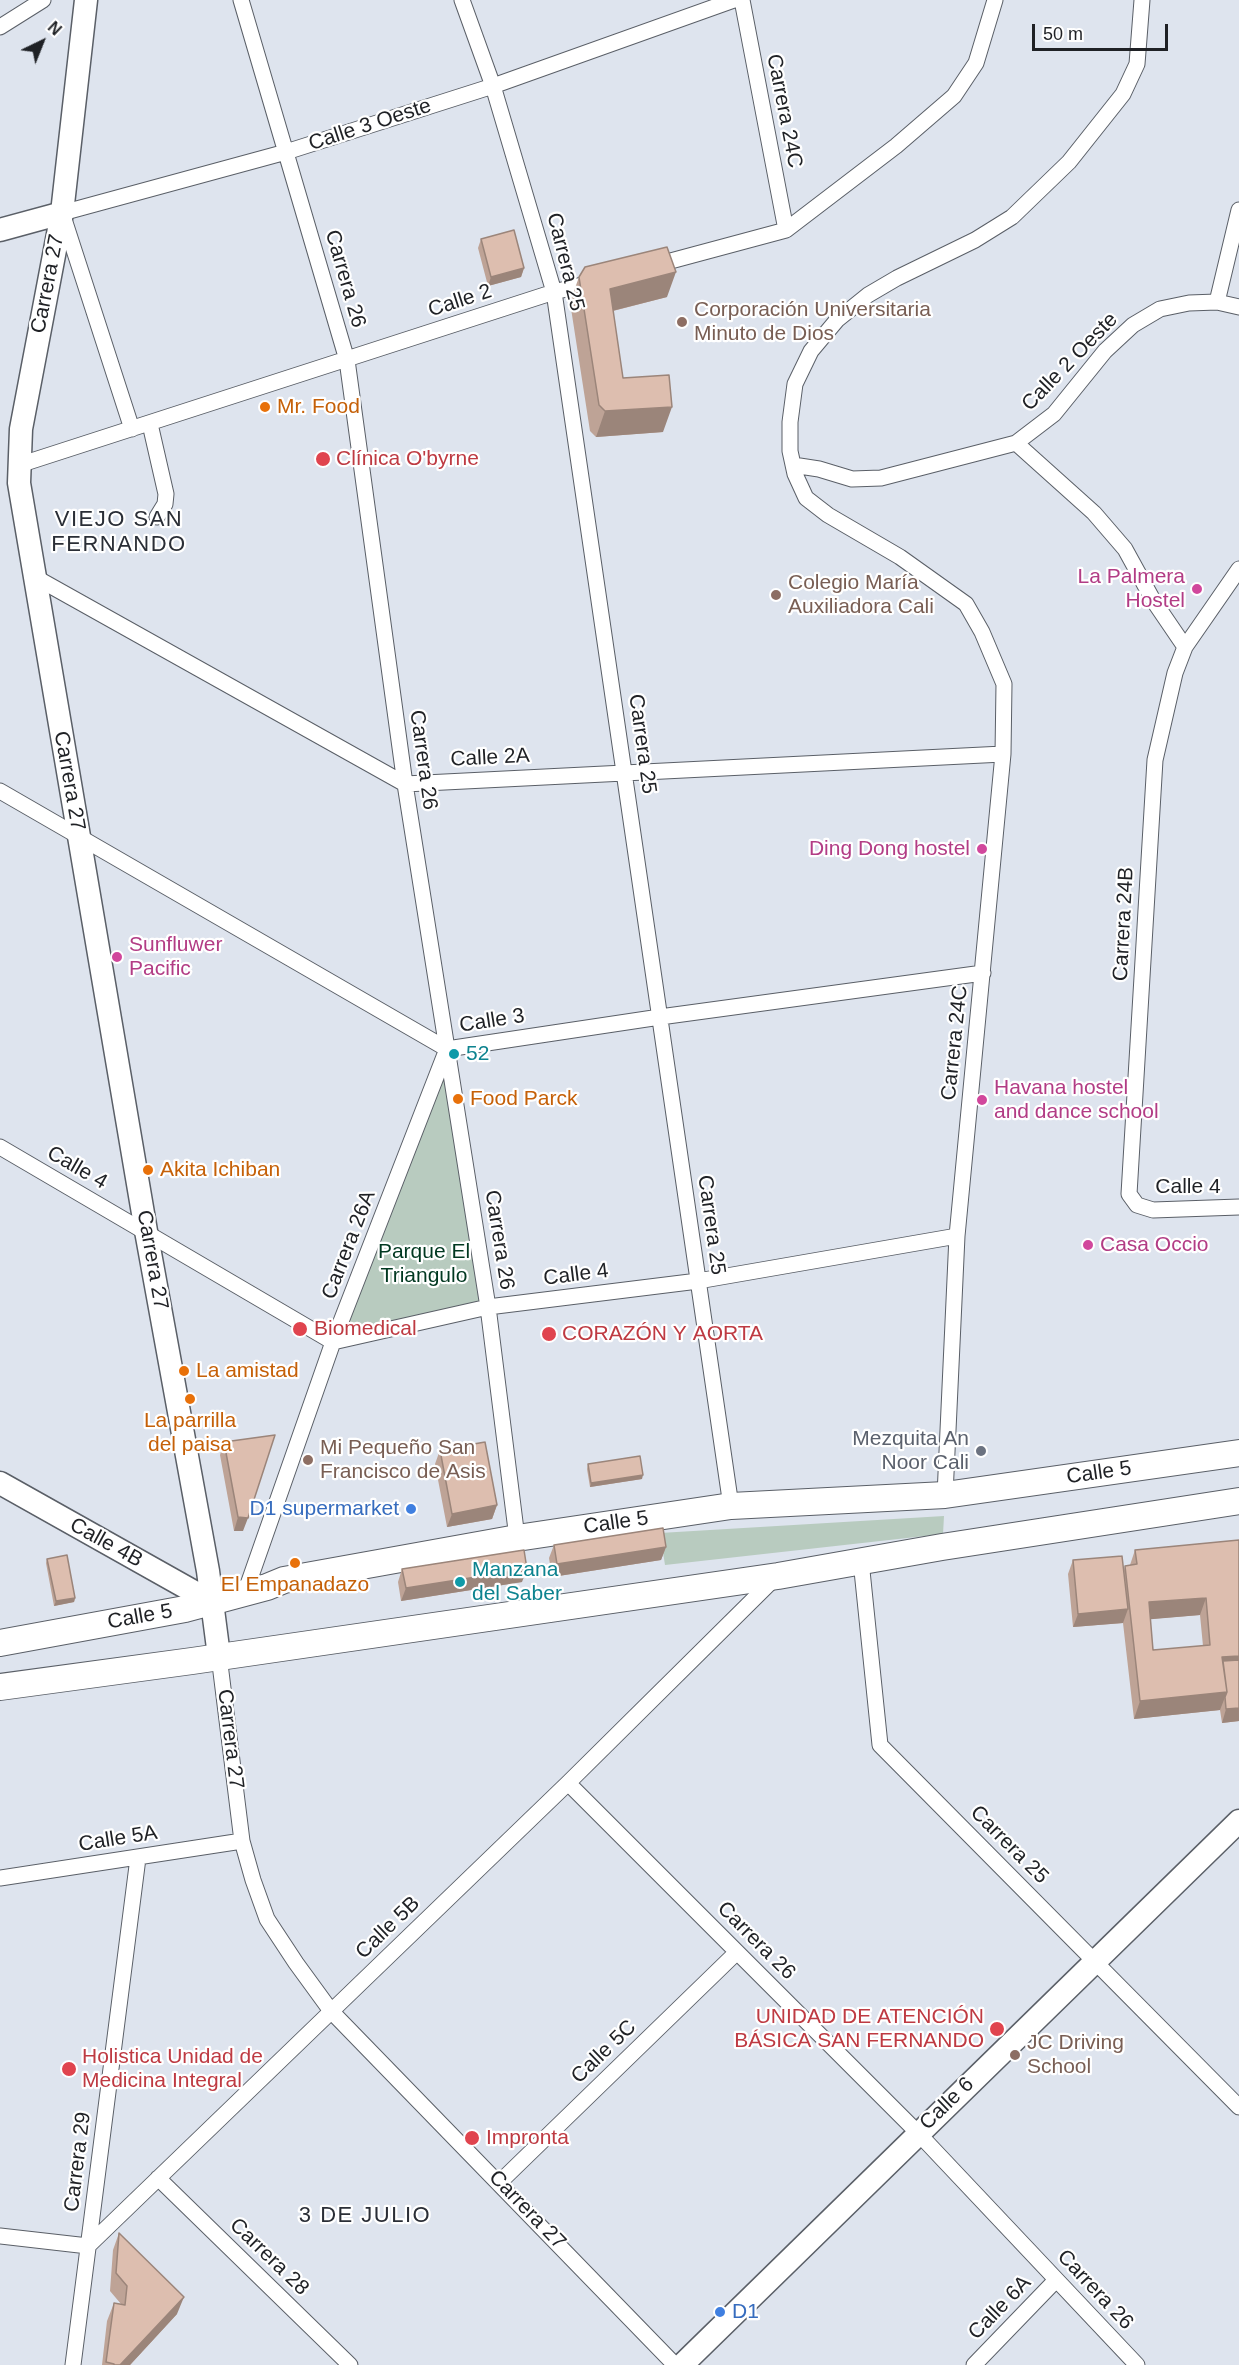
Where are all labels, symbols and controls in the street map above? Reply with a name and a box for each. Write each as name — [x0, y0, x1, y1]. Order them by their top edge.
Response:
north arrow — [12, 12, 72, 72]
scale bar — [1035, 12, 1172, 50]
text: N — [45, 18, 65, 39]
text: 50 m — [1043, 24, 1083, 44]
street label: Carrera 24C — [761, 52, 807, 170]
street label: Calle 3 Oeste — [306, 93, 434, 157]
street label: Carrera 25 — [541, 210, 589, 314]
street label: Carrera 26 — [319, 227, 371, 331]
street label: Carrera 27 — [26, 232, 70, 336]
street label: Calle 2 — [425, 279, 495, 323]
place label: Corporación Universitaria Minuto de Dios — [694, 297, 931, 347]
street label: Calle 2 Oeste — [1017, 307, 1123, 417]
marker: Corporación Universitaria Minuto de Dios — [675, 315, 689, 329]
place label: Mr. Food — [277, 394, 360, 420]
marker: Mr. Food — [258, 400, 272, 414]
place label: Clínica O'byrne — [336, 446, 479, 472]
marker: Clínica O'byrne — [314, 450, 332, 468]
district label: VIEJO SAN FERNANDO — [51, 507, 187, 558]
place label: La Palmera Hostel — [1078, 564, 1185, 614]
place label: Colegio María Auxiliadora Cali — [788, 570, 934, 620]
marker: La Palmera Hostel — [1190, 582, 1204, 596]
marker: Colegio María Auxiliadora Cali — [769, 588, 783, 602]
street label: Carrera 25 — [623, 693, 661, 795]
street label: Carrera 26 — [404, 709, 442, 811]
street label: Carrera 27 — [48, 729, 90, 833]
street label: Calle 2A — [450, 743, 530, 773]
place label: Ding Dong hostel — [809, 836, 970, 862]
marker: Ding Dong hostel — [975, 842, 989, 856]
street label: Carrera 24B — [1108, 866, 1140, 982]
place label: Sunfluwer Pacific — [129, 932, 222, 982]
marker: Sunfluwer Pacific — [110, 950, 124, 964]
street label: Carrera 24C — [936, 984, 974, 1102]
street label: Calle 3 — [458, 1003, 526, 1039]
place label: 52 — [466, 1041, 489, 1067]
marker: 52 — [447, 1047, 461, 1061]
place label: Havana hostel and dance school — [994, 1075, 1159, 1125]
place label: Food Parck — [470, 1086, 577, 1112]
marker: Food Parck — [451, 1092, 465, 1106]
marker: Havana hostel and dance school — [975, 1093, 989, 1107]
street label: Calle 4 — [42, 1141, 112, 1195]
place label: Akita Ichiban — [160, 1157, 280, 1183]
marker: Akita Ichiban — [141, 1163, 155, 1177]
street label: Carrera 25 — [692, 1174, 730, 1276]
street label: Calle 4 — [1155, 1174, 1221, 1200]
street label: Carrera 26A — [317, 1187, 381, 1303]
street label: Carrera 26 — [479, 1188, 519, 1292]
street label: Carrera 27 — [131, 1208, 173, 1312]
place label: Casa Occio — [1100, 1232, 1209, 1258]
marker: Casa Occio — [1081, 1238, 1095, 1252]
park label: Parque El Triangulo — [378, 1239, 470, 1289]
street label: Calle 4 — [542, 1259, 610, 1291]
place label: Biomedical — [314, 1316, 417, 1342]
marker: Biomedical — [291, 1320, 309, 1338]
place label: CORAZÓN Y AORTA — [562, 1321, 763, 1347]
marker: CORAZÓN Y AORTA — [540, 1325, 558, 1343]
place label: La amistad — [196, 1358, 299, 1384]
marker: La amistad — [177, 1364, 191, 1378]
marker: La parrilla del paisa — [183, 1392, 197, 1406]
place label: La parrilla del paisa — [144, 1408, 236, 1458]
place label: Mezquita An Noor Cali — [852, 1426, 969, 1476]
place label: Mi Pequeño San Francisco de Asis — [320, 1435, 486, 1485]
marker: Mezquita An Noor Cali — [974, 1444, 988, 1458]
marker: Mi Pequeño San Francisco de Asis — [301, 1453, 315, 1467]
street label: Calle 5 — [1065, 1456, 1133, 1490]
place label: D1 supermarket — [250, 1496, 399, 1522]
marker: D1 supermarket — [404, 1502, 418, 1516]
street label: Calle 5 — [582, 1506, 650, 1540]
street label: Calle 4B — [65, 1513, 147, 1573]
marker: El Empanadazo — [288, 1556, 302, 1570]
place label: Manzana del Saber — [472, 1557, 562, 1607]
place label: El Empanadazo — [221, 1572, 369, 1598]
marker: Manzana del Saber — [453, 1575, 467, 1589]
street label: Calle 5 — [106, 1599, 174, 1635]
street label: Carrera 27 — [211, 1688, 249, 1790]
street label: Carrera 25 — [965, 1801, 1053, 1889]
street label: Calle 5A — [77, 1820, 159, 1858]
street label: Calle 5B — [351, 1891, 425, 1965]
street label: Carrera 26 — [712, 1897, 800, 1985]
place label: UNIDAD DE ATENCIÓN BÁSICA SAN FERNANDO — [734, 2004, 984, 2054]
street label: Calle 5C — [566, 2015, 642, 2089]
marker: UNIDAD DE ATENCIÓN BÁSICA SAN FERNANDO — [988, 2020, 1006, 2038]
place label: JC Driving School — [1027, 2030, 1124, 2080]
place label: Holistica Unidad de Medicina Integral — [82, 2044, 263, 2094]
marker: JC Driving School — [1008, 2048, 1022, 2062]
marker: Holistica Unidad de Medicina Integral — [60, 2060, 78, 2078]
street label: Calle 6 — [915, 2072, 979, 2136]
street label: Carrera 29 — [59, 2111, 97, 2213]
place label: Impronta — [486, 2125, 569, 2151]
marker: Impronta — [463, 2129, 481, 2147]
street label: Carrera 27 — [483, 2165, 571, 2255]
district label: 3 DE JULIO — [299, 2203, 431, 2229]
street label: Carrera 28 — [224, 2213, 314, 2301]
street label: Carrera 26 — [1052, 2245, 1138, 2335]
street label: Calle 6A — [963, 2271, 1037, 2345]
place label: D1 — [732, 2299, 759, 2325]
marker: D1 — [713, 2305, 727, 2319]

